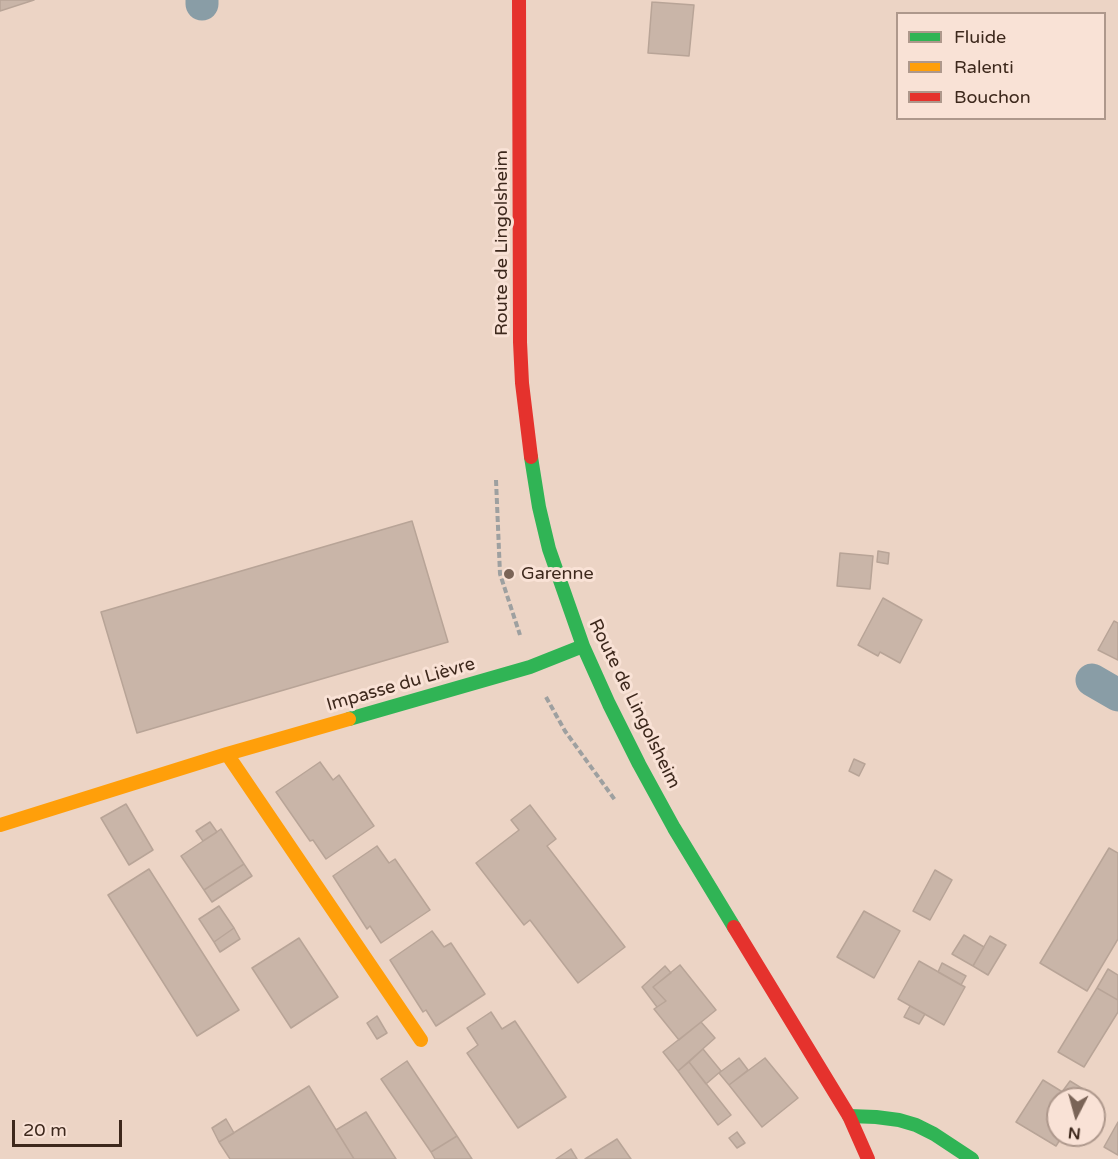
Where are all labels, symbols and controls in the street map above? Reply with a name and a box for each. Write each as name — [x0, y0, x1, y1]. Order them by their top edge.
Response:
legend — [896, 12, 1106, 120]
text: Fluide — [954, 26, 1006, 48]
text: Ralenti — [954, 56, 1014, 78]
text: Bouchon — [954, 86, 1031, 108]
street label: Route de Lingolsheim — [491, 150, 513, 336]
place label: Garenne — [521, 563, 594, 585]
marker: Garenne — [502, 567, 516, 581]
street label: Route de Lingolsheim — [584, 616, 684, 792]
street label: Impasse du Lièvre — [324, 653, 478, 717]
north arrow — [1046, 1087, 1106, 1147]
scale bar — [15, 1108, 124, 1146]
text: 20 m — [23, 1119, 67, 1141]
text: N — [1067, 1122, 1082, 1144]

